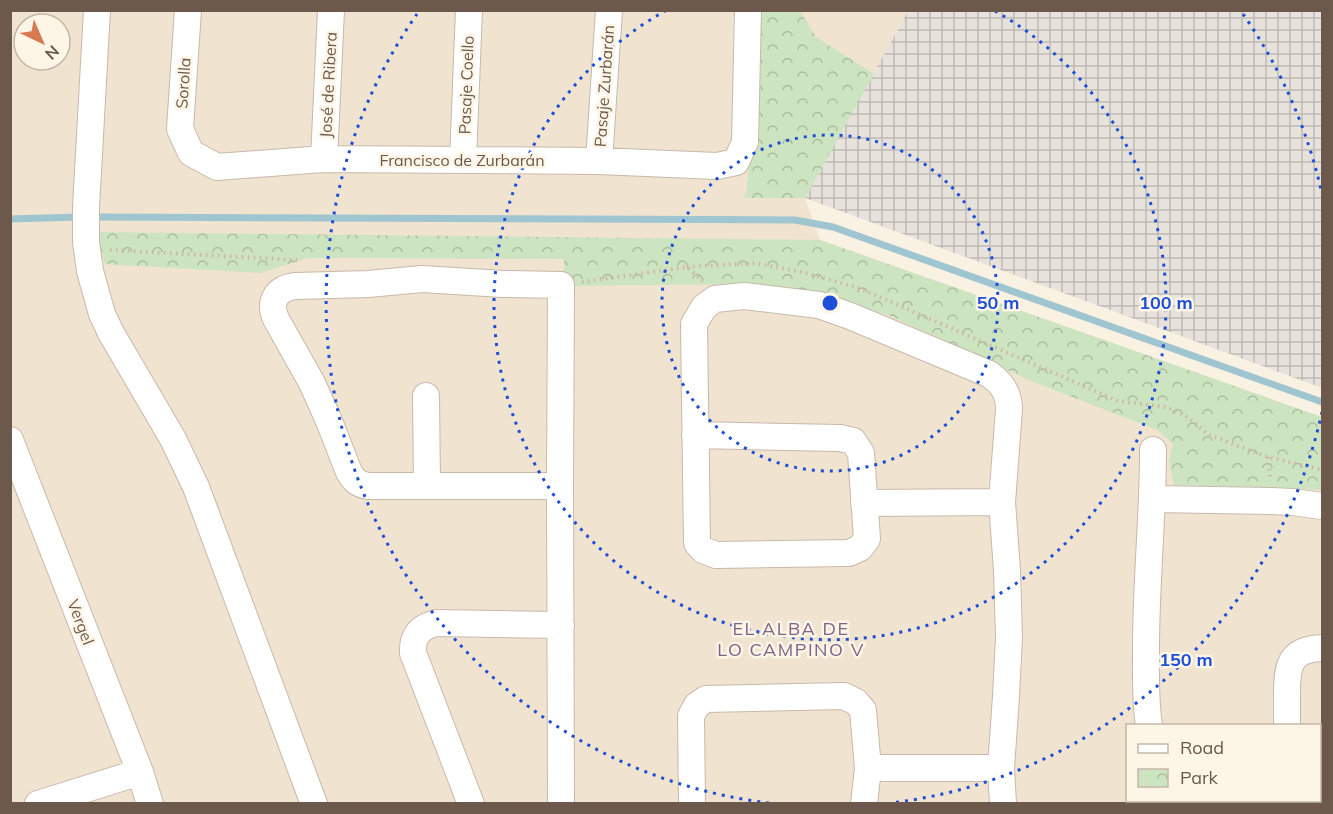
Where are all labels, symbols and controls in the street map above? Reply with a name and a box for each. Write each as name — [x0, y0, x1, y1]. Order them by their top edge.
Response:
north arrow — [12, 12, 72, 72]
street label: Pasaje Zurbarán — [590, 24, 618, 148]
street label: José de Ribera — [315, 31, 341, 139]
street label: Pasaje Coello — [454, 35, 478, 135]
text: N — [41, 41, 64, 64]
street label: Sorolla — [171, 57, 195, 109]
street label: Francisco de Zurbarán — [379, 150, 545, 170]
text: 50 m — [977, 291, 1019, 314]
text: 100 m — [1139, 291, 1193, 314]
centre of rings — [820, 293, 840, 313]
street label: Vergel — [63, 597, 99, 647]
district label: EL ALBA DE LO CAMPINO V — [717, 617, 865, 661]
text: 150 m — [1159, 648, 1213, 671]
legend — [1126, 724, 1321, 802]
text: Road — [1180, 736, 1224, 759]
text: Park — [1180, 766, 1219, 789]

